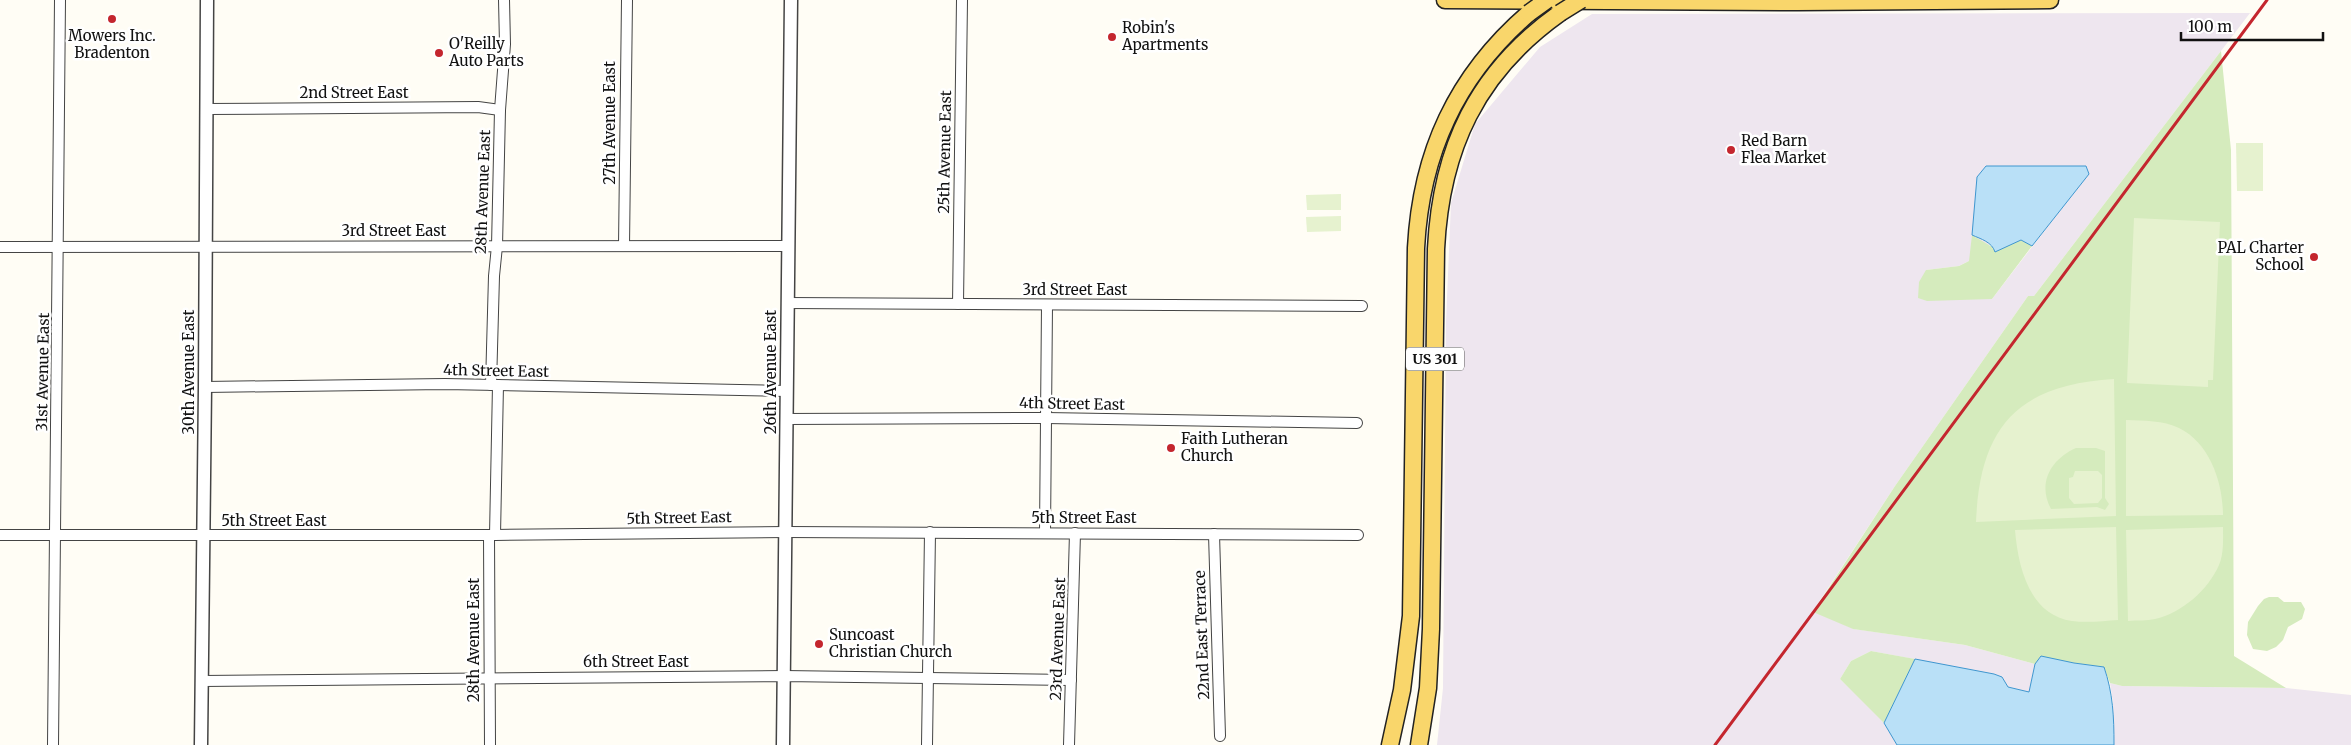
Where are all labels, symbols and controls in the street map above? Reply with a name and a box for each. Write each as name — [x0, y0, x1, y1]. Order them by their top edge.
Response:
scale bar — [2181, 10, 2324, 42]
marker: Mowers Inc. Bradenton — [106, 13, 118, 25]
text: 100 m — [2188, 17, 2232, 36]
place label: Robin's Apartments — [1121, 18, 1208, 54]
place label: Mowers Inc. Bradenton — [68, 26, 156, 62]
marker: Robin's Apartments — [1106, 31, 1118, 43]
place label: O'Reilly Auto Parts — [448, 34, 524, 70]
marker: O'Reilly Auto Parts — [433, 47, 445, 59]
street label: 27th Avenue East — [600, 61, 619, 185]
street label: 2nd Street East — [299, 83, 409, 102]
street label: 25th Avenue East — [934, 90, 955, 214]
street label: 28th Avenue East — [471, 129, 494, 254]
place label: Red Barn Flea Market — [1741, 131, 1827, 167]
marker: Red Barn Flea Market — [1725, 144, 1737, 156]
street label: 3rd Street East — [342, 221, 447, 240]
place label: PAL Charter School — [2217, 238, 2304, 274]
marker: PAL Charter School — [2308, 251, 2320, 263]
street label: 3rd Street East — [1023, 280, 1128, 299]
street label: 30th Avenue East — [179, 309, 198, 434]
street label: 26th Avenue East — [761, 310, 780, 434]
street label: 31st Avenue East — [32, 312, 53, 432]
road number: US 301 — [1406, 348, 1464, 370]
street label: 4th Street East — [443, 360, 549, 381]
street label: 4th Street East — [1019, 393, 1125, 414]
place label: Faith Lutheran Church — [1181, 429, 1288, 465]
marker: Faith Lutheran Church — [1165, 442, 1177, 454]
street label: 5th Street East — [626, 507, 732, 528]
street label: 5th Street East — [1031, 508, 1137, 527]
street label: 5th Street East — [221, 511, 327, 530]
street label: 22nd East Terrace — [1190, 570, 1213, 700]
street label: 23rd Avenue East — [1046, 577, 1069, 701]
street label: 28th Avenue East — [464, 578, 483, 702]
place label: Suncoast Christian Church — [829, 625, 952, 661]
marker: Suncoast Christian Church — [813, 638, 825, 650]
street label: 6th Street East — [583, 652, 689, 671]

